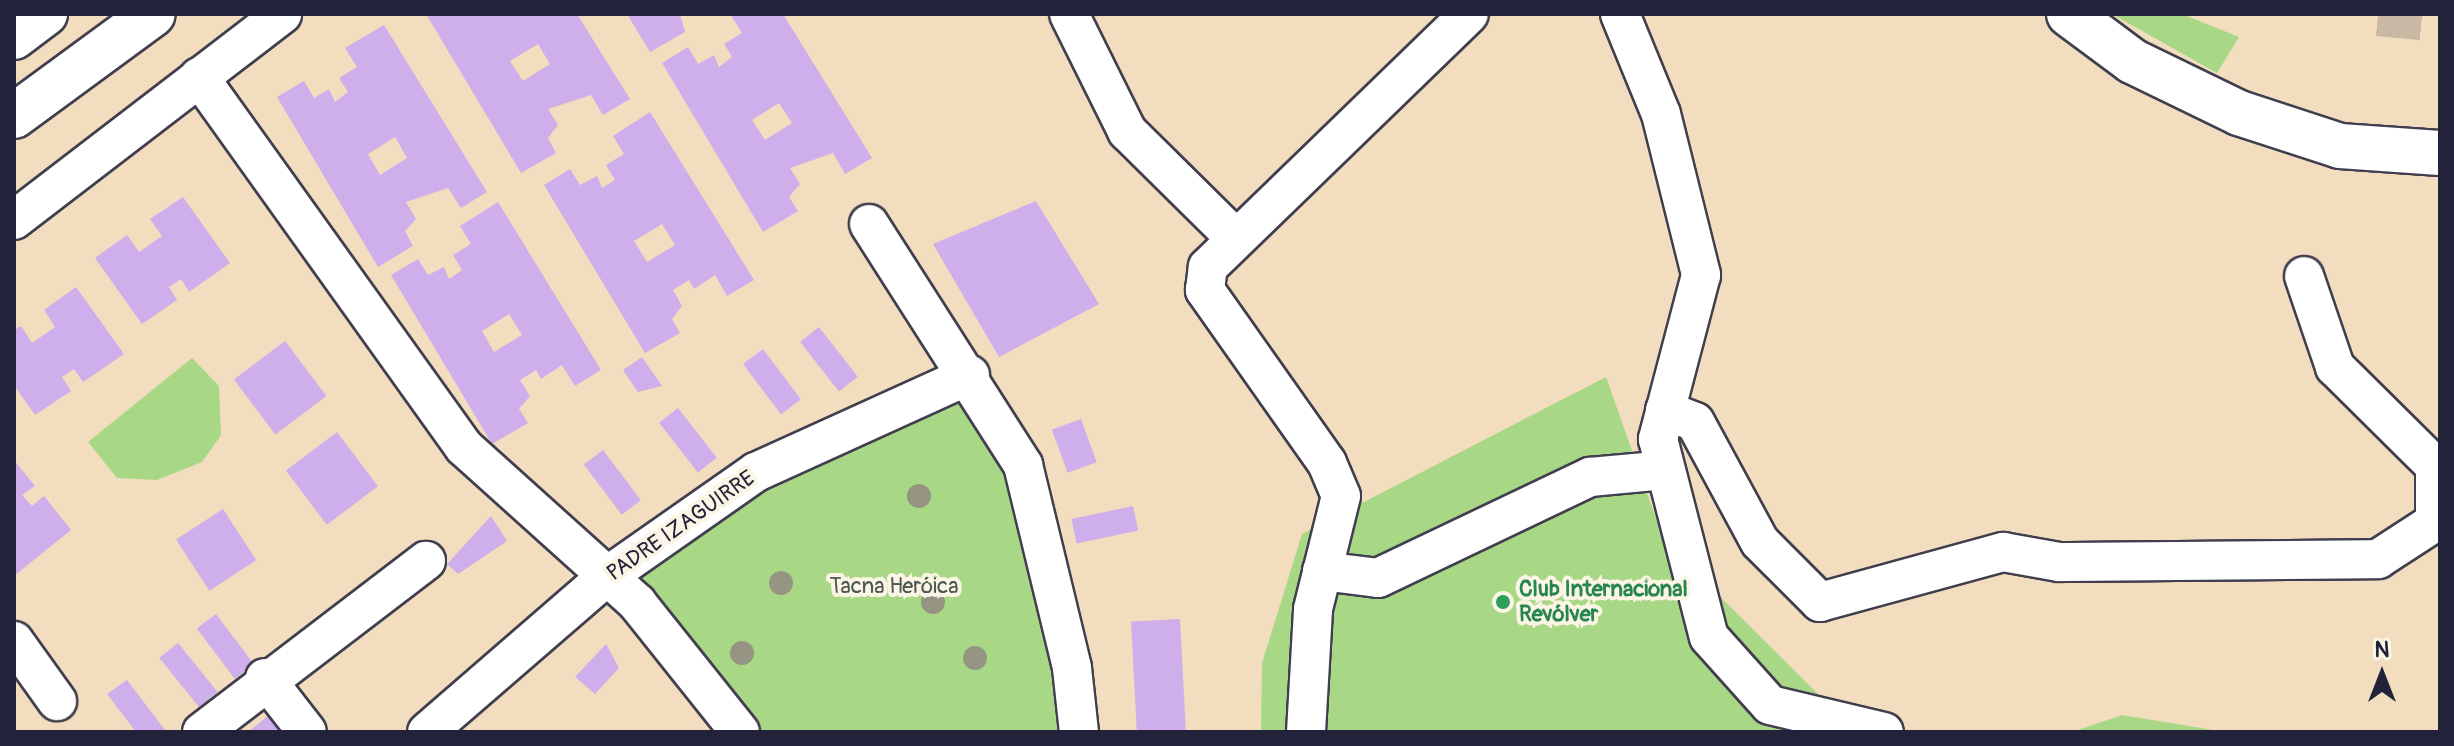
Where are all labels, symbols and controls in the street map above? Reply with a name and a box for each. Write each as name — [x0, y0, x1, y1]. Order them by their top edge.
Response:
street label: PADRE IZAGUIRRE — [602, 465, 760, 587]
park label: Tacna Heróica — [830, 574, 958, 600]
place label: Club Internacional Revólver — [1519, 576, 1688, 628]
marker: Club Internacional Revólver — [1494, 593, 1512, 611]
north arrow — [2342, 634, 2422, 714]
text: N — [2375, 636, 2389, 664]

